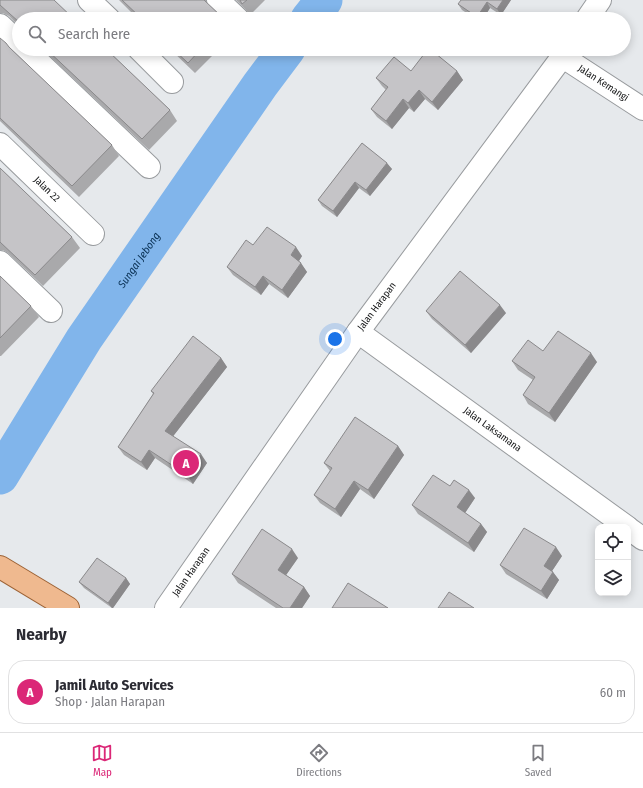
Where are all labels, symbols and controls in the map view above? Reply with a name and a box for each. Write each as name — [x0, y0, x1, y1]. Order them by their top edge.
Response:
search box — [12, 12, 631, 56]
icon: search — [26, 23, 48, 45]
text: Search here — [58, 25, 130, 43]
street label: Jalan Kemangi — [576, 62, 631, 104]
street label: Jalan 22 — [31, 174, 63, 205]
water label: Sungai Jebong — [114, 229, 163, 291]
street label: Jalan Harapan — [355, 280, 399, 333]
your location — [325, 329, 345, 349]
street label: Jalan Laksamana — [461, 404, 524, 454]
pin: A — [173, 448, 199, 478]
map controls — [595, 524, 631, 596]
button: locate — [595, 524, 631, 560]
street label: Jalan Harapan — [170, 545, 212, 599]
button: layers — [595, 560, 631, 596]
text: Nearby — [16, 624, 67, 645]
text: Jamil Auto Services — [55, 676, 174, 694]
text: A — [26, 685, 34, 700]
text: 60 m — [600, 685, 626, 700]
text: Shop · Jalan Harapan — [55, 694, 165, 709]
tab: Map — [91, 742, 113, 779]
tab: Directions — [296, 742, 342, 779]
tab: Saved — [525, 742, 552, 779]

